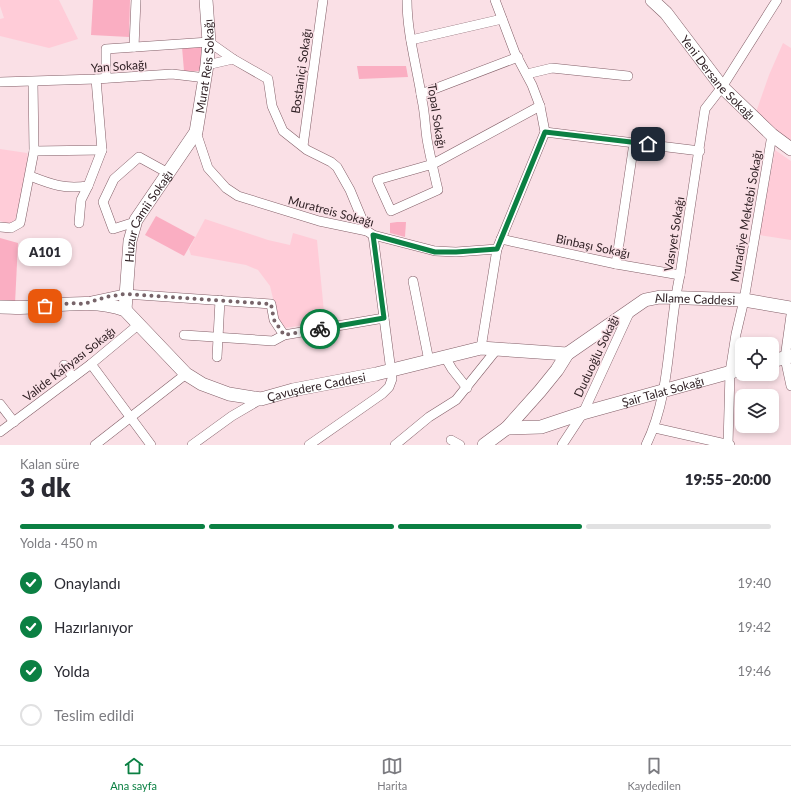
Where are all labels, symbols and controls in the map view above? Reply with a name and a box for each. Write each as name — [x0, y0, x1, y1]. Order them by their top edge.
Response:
street label: Murat Reis Sokağı — [192, 19, 217, 114]
street label: Bostaniçi Sokağı — [288, 28, 314, 114]
street label: Yeni Dersane Sokağı — [678, 32, 759, 123]
street label: Yan Sokağı — [90, 57, 148, 75]
street label: Topal Sokağı — [424, 82, 450, 150]
pin — [631, 127, 665, 161]
icon: home — [637, 133, 659, 155]
street label: Muradiye Mektebi Sokağı — [727, 149, 765, 283]
street label: Huzur Camii Sokağı — [121, 167, 176, 263]
street label: Muratreis Sokağı — [286, 192, 376, 230]
street label: Vasıyet Sokağı — [661, 196, 687, 272]
street label: Binbaşı Sokağı — [555, 231, 631, 261]
callout: A101 — [18, 238, 72, 266]
text: A101 — [29, 244, 61, 260]
pin — [28, 289, 62, 323]
street label: Allame Caddesi — [653, 289, 736, 307]
icon: bag — [34, 295, 56, 317]
courier — [300, 309, 340, 349]
street label: Duduoğlu Sokağı — [570, 312, 622, 400]
icon: bike — [309, 318, 331, 340]
street label: Valide Kahyası Sokağı — [20, 323, 118, 405]
map controls — [735, 337, 779, 433]
button: locate — [735, 337, 779, 381]
street label: Çavuşdere Caddesi — [265, 369, 367, 404]
street label: Şair Talat Sokağı — [620, 372, 705, 409]
button: layers — [735, 389, 779, 433]
text: Kalan süre — [20, 456, 79, 472]
text: 19:55–20:00 — [685, 470, 771, 488]
text: 3 dk — [20, 471, 71, 503]
text: Yolda · 450 m — [20, 535, 98, 551]
icon: check — [20, 572, 42, 594]
text: Onaylandı — [54, 574, 121, 592]
text: 19:40 — [738, 575, 771, 591]
icon: check — [20, 616, 42, 638]
text: Hazırlanıyor — [54, 618, 133, 636]
text: 19:42 — [738, 619, 771, 635]
icon: check — [20, 660, 42, 682]
text: Yolda — [54, 662, 90, 680]
text: 19:46 — [738, 663, 771, 679]
text: Teslim edildi — [54, 706, 134, 724]
tab: Ana sayfa — [110, 755, 157, 792]
tab: Harita — [377, 755, 407, 792]
tab: Kaydedilen — [627, 755, 681, 792]

